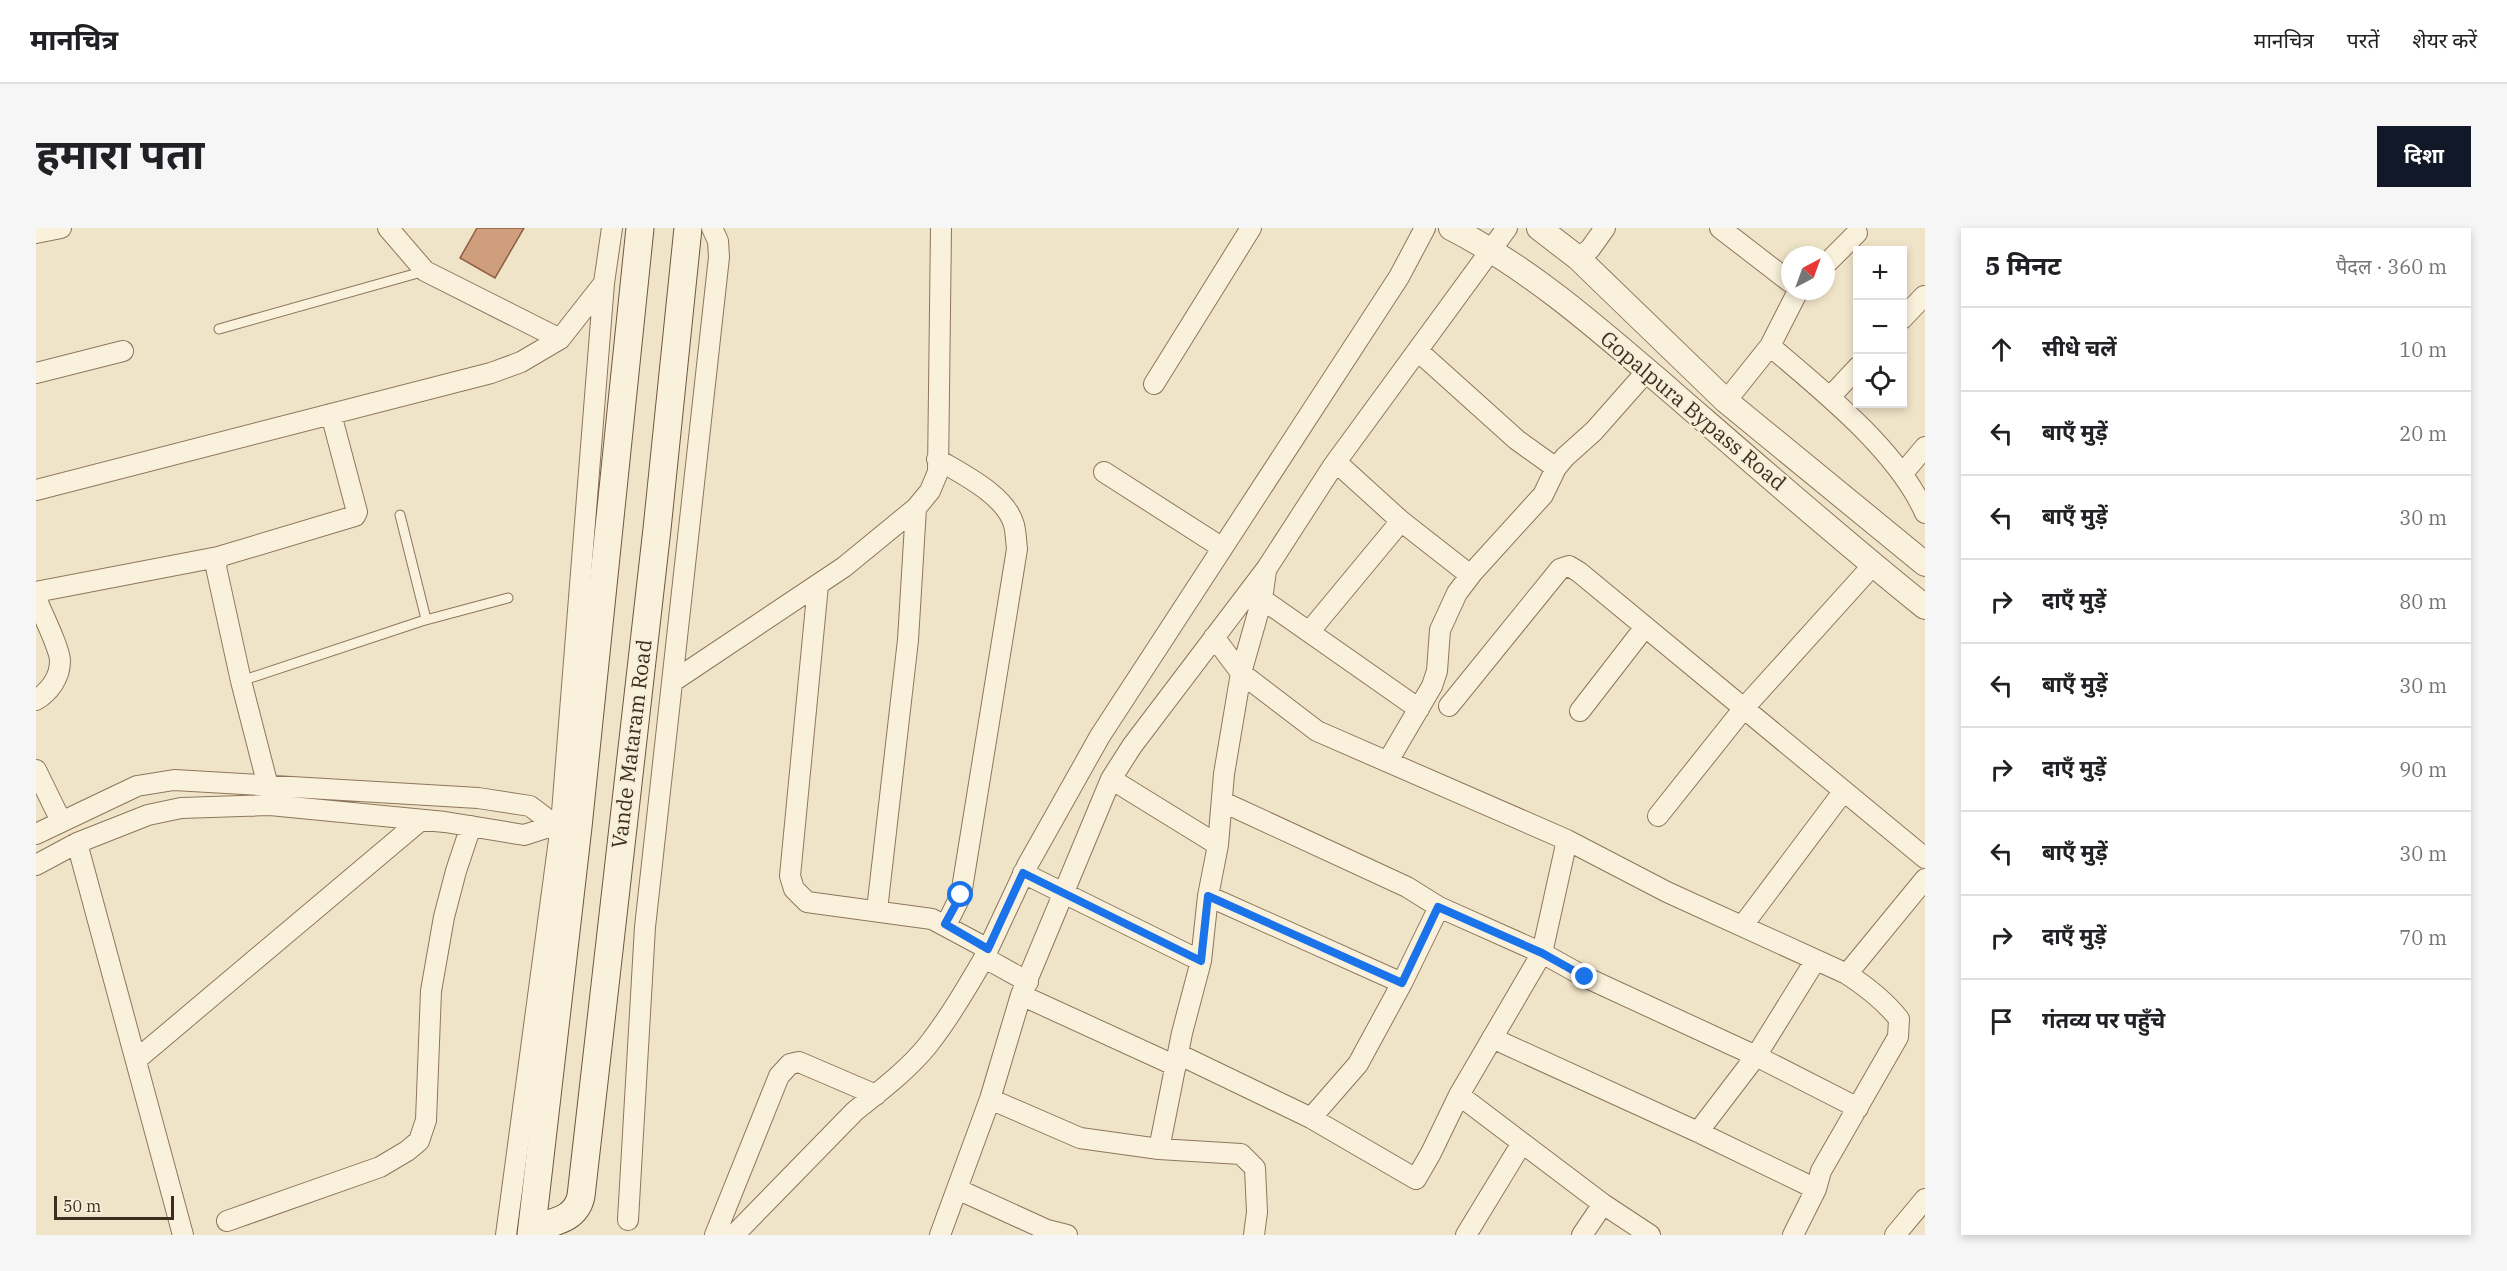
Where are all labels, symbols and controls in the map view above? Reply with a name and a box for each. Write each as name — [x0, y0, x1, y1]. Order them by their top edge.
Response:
text: मानचित्र — [30, 21, 118, 58]
text: मानचित्र — [2254, 26, 2314, 54]
text: परतें — [2347, 26, 2379, 54]
text: शेयर करें — [2412, 26, 2477, 54]
text: हमारा पता — [36, 126, 204, 181]
button: दिशा — [2377, 126, 2471, 187]
north arrow — [1781, 246, 1835, 300]
map controls — [1853, 246, 1907, 408]
button: + — [1853, 246, 1907, 300]
text: 5 मिनट — [1985, 248, 2061, 282]
text: पैदल · 360 m — [2336, 253, 2447, 280]
button: − — [1853, 300, 1907, 354]
street label: Gopalpura Bypass Road — [1595, 324, 1793, 496]
icon: ahead — [1985, 333, 2018, 366]
text: सीधे चलें — [2042, 333, 2116, 362]
text: 10 m — [2399, 336, 2447, 363]
button: locate — [1853, 354, 1907, 408]
icon: left — [1985, 417, 2018, 450]
text: बाएँ मुड़ें — [2042, 417, 2107, 446]
text: 20 m — [2399, 420, 2447, 447]
icon: left — [1985, 501, 2018, 534]
text: बाएँ मुड़ें — [2042, 501, 2107, 530]
text: 30 m — [2399, 504, 2447, 531]
icon: right — [1985, 585, 2018, 618]
text: दाएँ मुड़ें — [2042, 585, 2106, 614]
text: 80 m — [2399, 588, 2447, 615]
street label: Vande Mataram Road — [604, 637, 658, 850]
icon: left — [1985, 669, 2018, 702]
text: बाएँ मुड़ें — [2042, 669, 2107, 698]
text: 30 m — [2399, 672, 2447, 699]
icon: right — [1985, 753, 2018, 786]
text: दाएँ मुड़ें — [2042, 753, 2106, 782]
text: 90 m — [2399, 756, 2447, 783]
icon: left — [1985, 837, 2018, 870]
text: बाएँ मुड़ें — [2042, 837, 2107, 866]
text: 30 m — [2399, 840, 2447, 867]
route start — [947, 881, 973, 907]
icon: right — [1985, 921, 2018, 954]
text: दाएँ मुड़ें — [2042, 921, 2106, 950]
text: 70 m — [2399, 924, 2447, 951]
route end — [1571, 963, 1597, 989]
icon: arrive — [1985, 1005, 2018, 1038]
text: गंतव्य पर पहुँचे — [2042, 1005, 2165, 1034]
scale bar — [54, 1193, 174, 1220]
text: 50 m — [63, 1196, 101, 1216]

